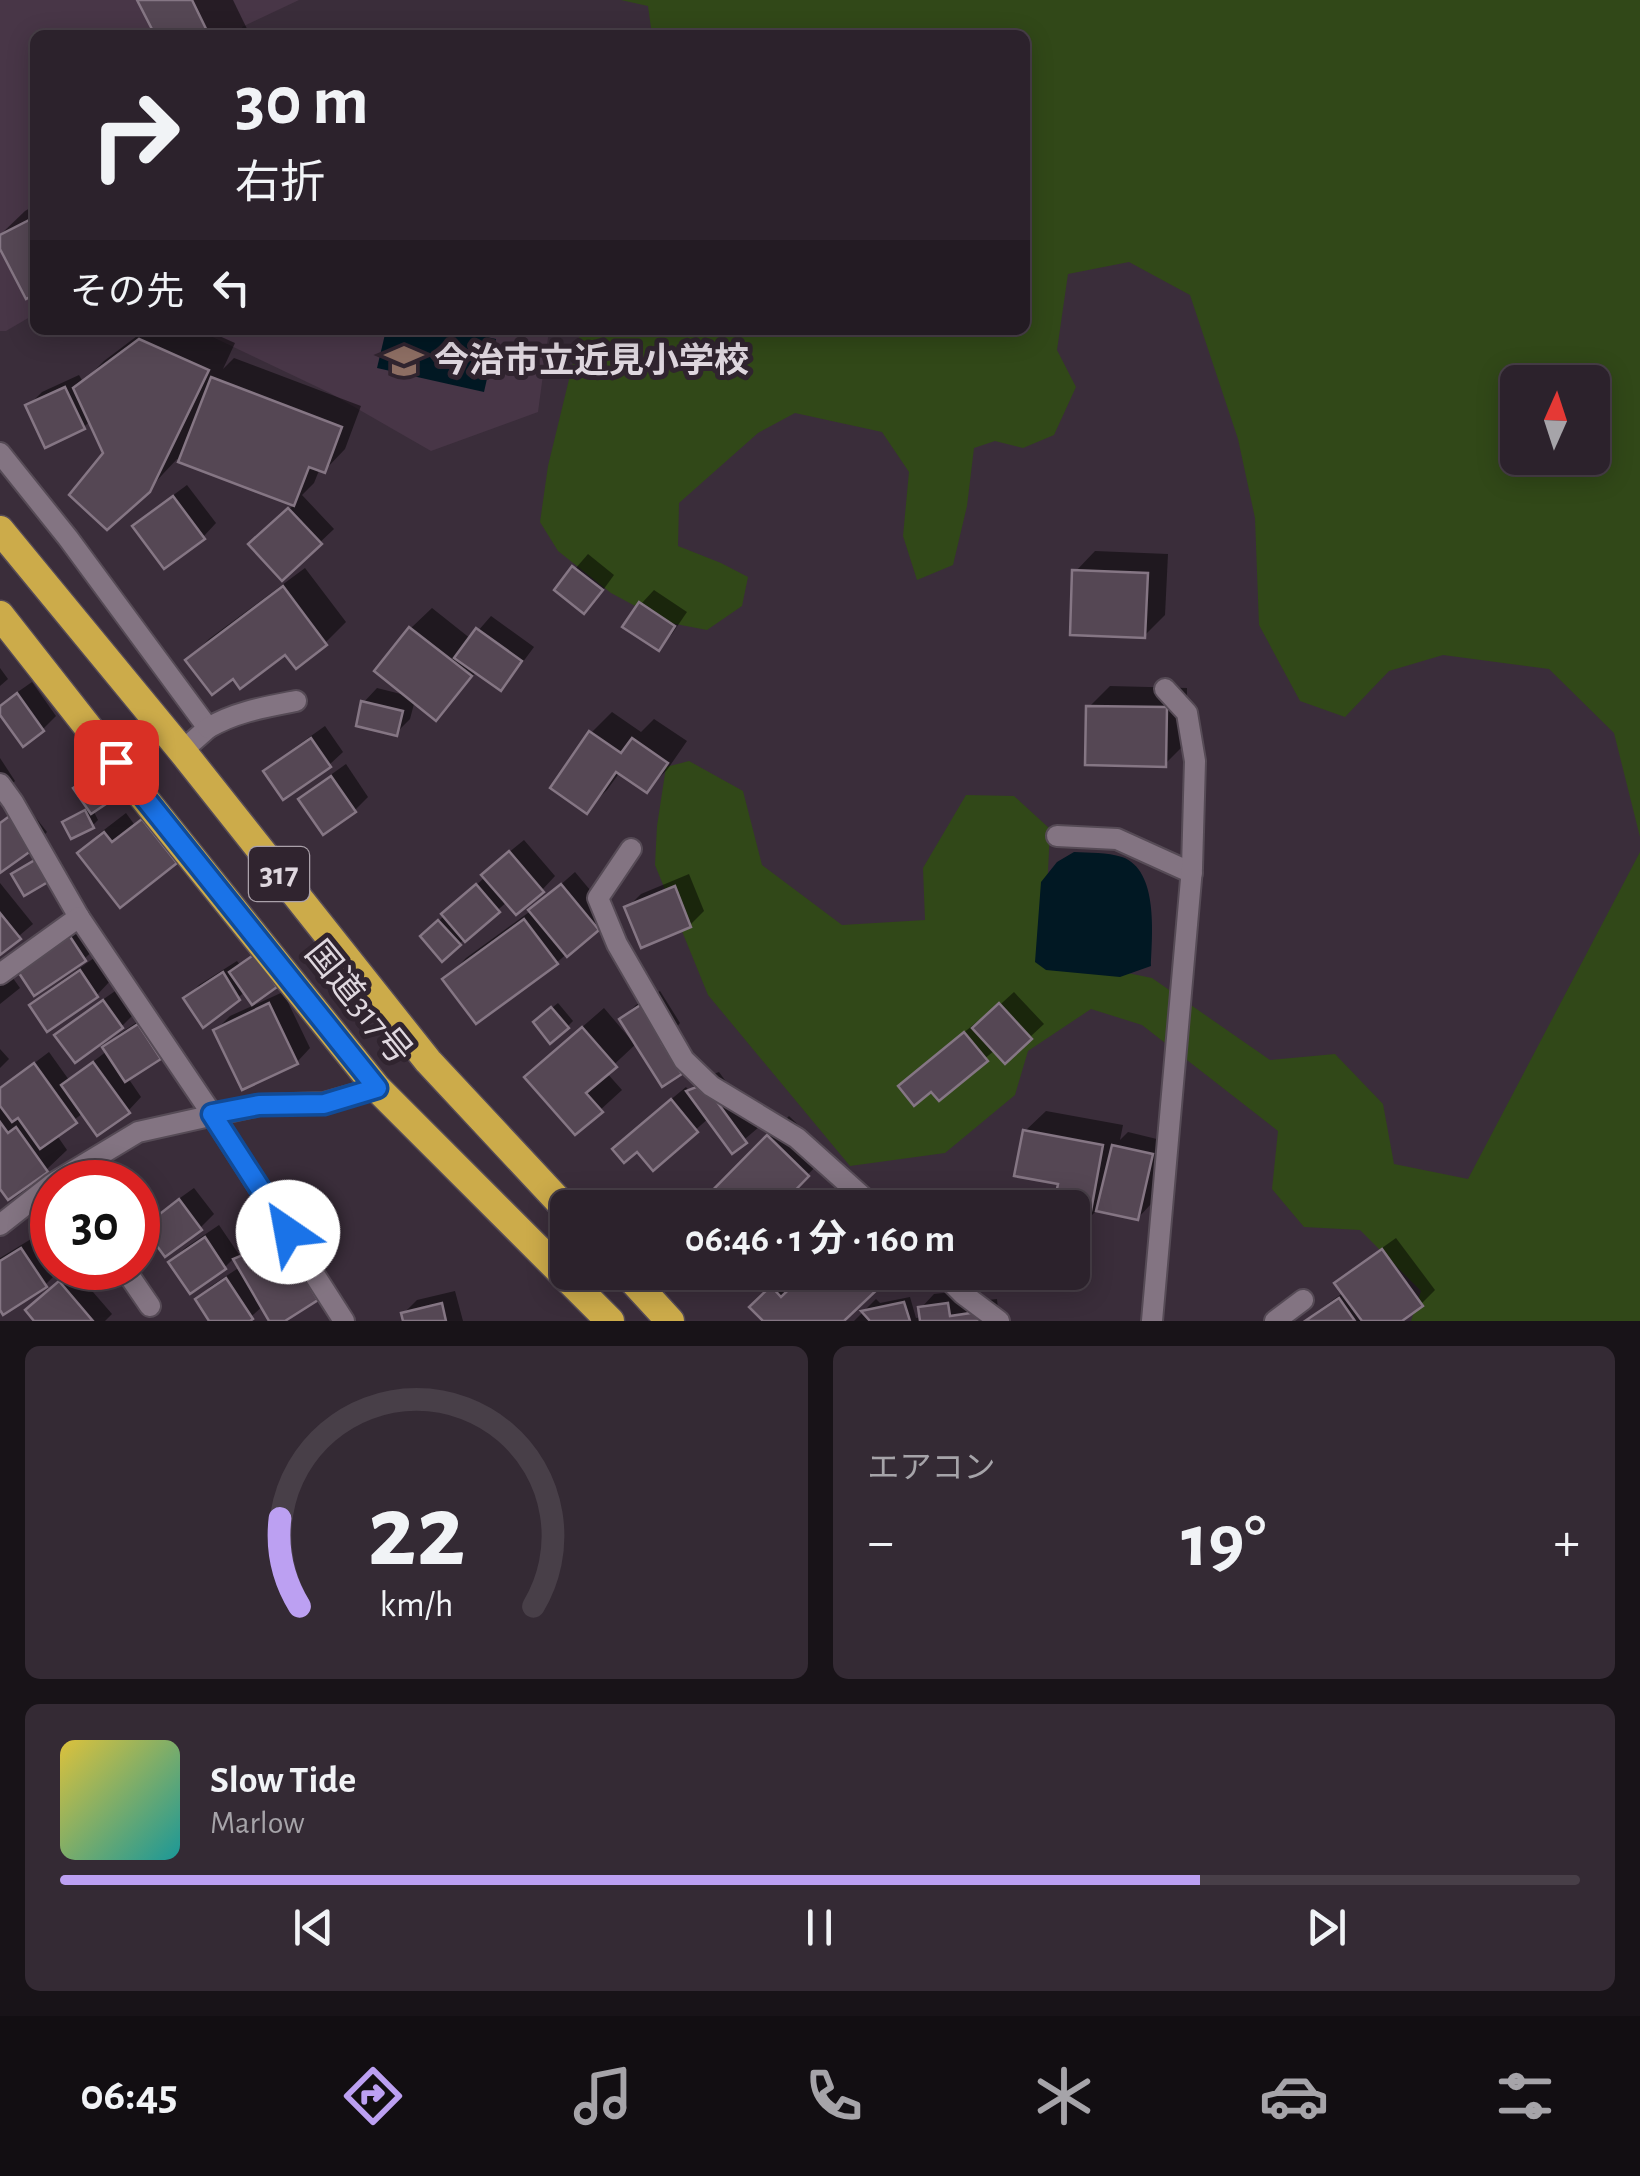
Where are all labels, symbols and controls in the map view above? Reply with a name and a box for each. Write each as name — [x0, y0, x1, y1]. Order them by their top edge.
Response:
text: 30 m — [235, 67, 369, 137]
icon: right — [70, 70, 200, 200]
text: 右折 — [235, 161, 325, 206]
icon: left — [204, 260, 259, 315]
text: その先 — [70, 274, 184, 312]
school or university icon: 今治市立近見小学校 — [383, 340, 425, 382]
place label: 今治市立近見小学校 — [434, 341, 749, 379]
north arrow — [1500, 365, 1610, 475]
map controls — [1500, 365, 1610, 475]
pin — [74, 720, 159, 805]
icon: arrive — [89, 735, 144, 790]
road number: 317 — [249, 847, 309, 901]
street label: 国道317号 — [298, 934, 419, 1071]
speed limit sign: 30 — [30, 1160, 160, 1290]
position arrow — [236, 1180, 340, 1284]
text: 06:46 · 1 分 · 160 m — [685, 1221, 955, 1259]
text: エアコン — [868, 1452, 996, 1484]
text: 22 — [367, 1481, 465, 1585]
text: 19° — [1181, 1505, 1266, 1580]
text: − — [868, 1515, 894, 1570]
text: + — [1554, 1515, 1580, 1570]
text: km/h — [379, 1587, 453, 1623]
text: Slow Tide — [210, 1762, 356, 1800]
text: Marlow — [210, 1807, 305, 1839]
icon: previous — [286, 1900, 341, 1955]
icon: pause — [792, 1900, 847, 1955]
icon: next — [1299, 1900, 1354, 1955]
icon: directions — [338, 2061, 408, 2131]
icon: music — [568, 2061, 638, 2131]
icon: phone — [799, 2061, 869, 2131]
icon: climate — [1029, 2061, 1099, 2131]
icon: car — [1259, 2061, 1329, 2131]
icon: filters — [1490, 2061, 1560, 2131]
text: 06:45 — [80, 2073, 178, 2118]

